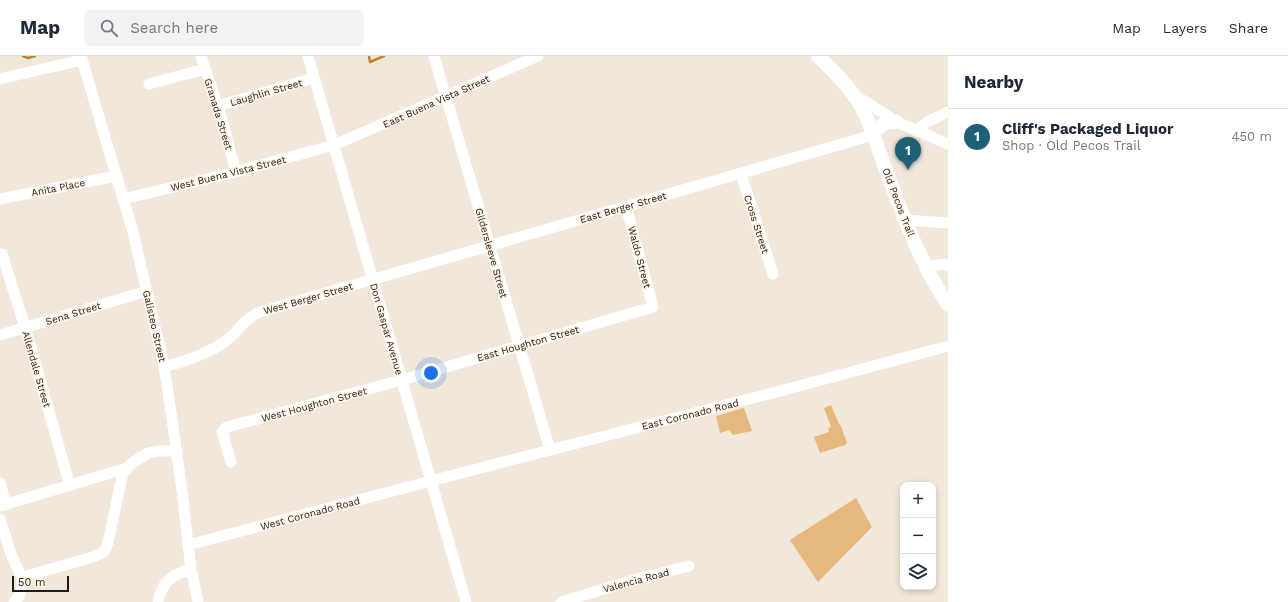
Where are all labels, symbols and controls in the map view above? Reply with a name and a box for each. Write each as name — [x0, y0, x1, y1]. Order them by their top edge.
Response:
search box — [84, 10, 364, 46]
text: Map — [20, 16, 60, 39]
icon: search — [98, 17, 120, 39]
text: Search here — [130, 19, 218, 37]
text: Map — [1112, 20, 1141, 36]
text: Layers — [1163, 20, 1207, 36]
text: Share — [1229, 20, 1268, 36]
text: Nearby — [964, 72, 1023, 92]
street label: East Buena Vista Street — [381, 73, 492, 130]
street label: Granada Street — [202, 77, 235, 152]
street label: Laughlin Street — [229, 77, 304, 108]
text: Cliff's Packaged Liquor — [1002, 120, 1173, 138]
text: 1 — [974, 129, 980, 144]
text: 450 m — [1232, 129, 1272, 144]
pin: 1 — [895, 137, 921, 170]
text: Shop · Old Pecos Trail — [1002, 138, 1141, 153]
street label: West Buena Vista Street — [169, 154, 288, 193]
street label: Old Pecos Trail — [880, 166, 917, 238]
street label: Anita Place — [30, 177, 86, 198]
street label: East Berger Street — [579, 190, 668, 225]
street label: Cross Street — [742, 194, 771, 256]
street label: Gildersleeve Street — [473, 207, 510, 300]
street label: Waldo Street — [626, 225, 653, 290]
street label: West Berger Street — [262, 280, 355, 317]
street label: Don Gaspar Avenue — [368, 282, 405, 377]
street label: Galisteo Street — [141, 289, 168, 364]
street label: Sena Street — [44, 300, 103, 327]
street label: East Houghton Street — [476, 323, 581, 363]
street label: Allendale Street — [20, 330, 53, 409]
your location — [421, 363, 441, 383]
street label: West Houghton Street — [260, 385, 369, 424]
street label: East Coronado Road — [640, 397, 740, 432]
map controls — [900, 482, 936, 590]
button: + — [900, 482, 936, 518]
street label: West Coronado Road — [259, 495, 361, 532]
button: − — [900, 518, 936, 554]
button: layers — [900, 554, 936, 590]
street label: Valencia Road — [602, 566, 670, 595]
scale bar — [12, 574, 69, 593]
text: 50 m — [18, 576, 45, 589]

